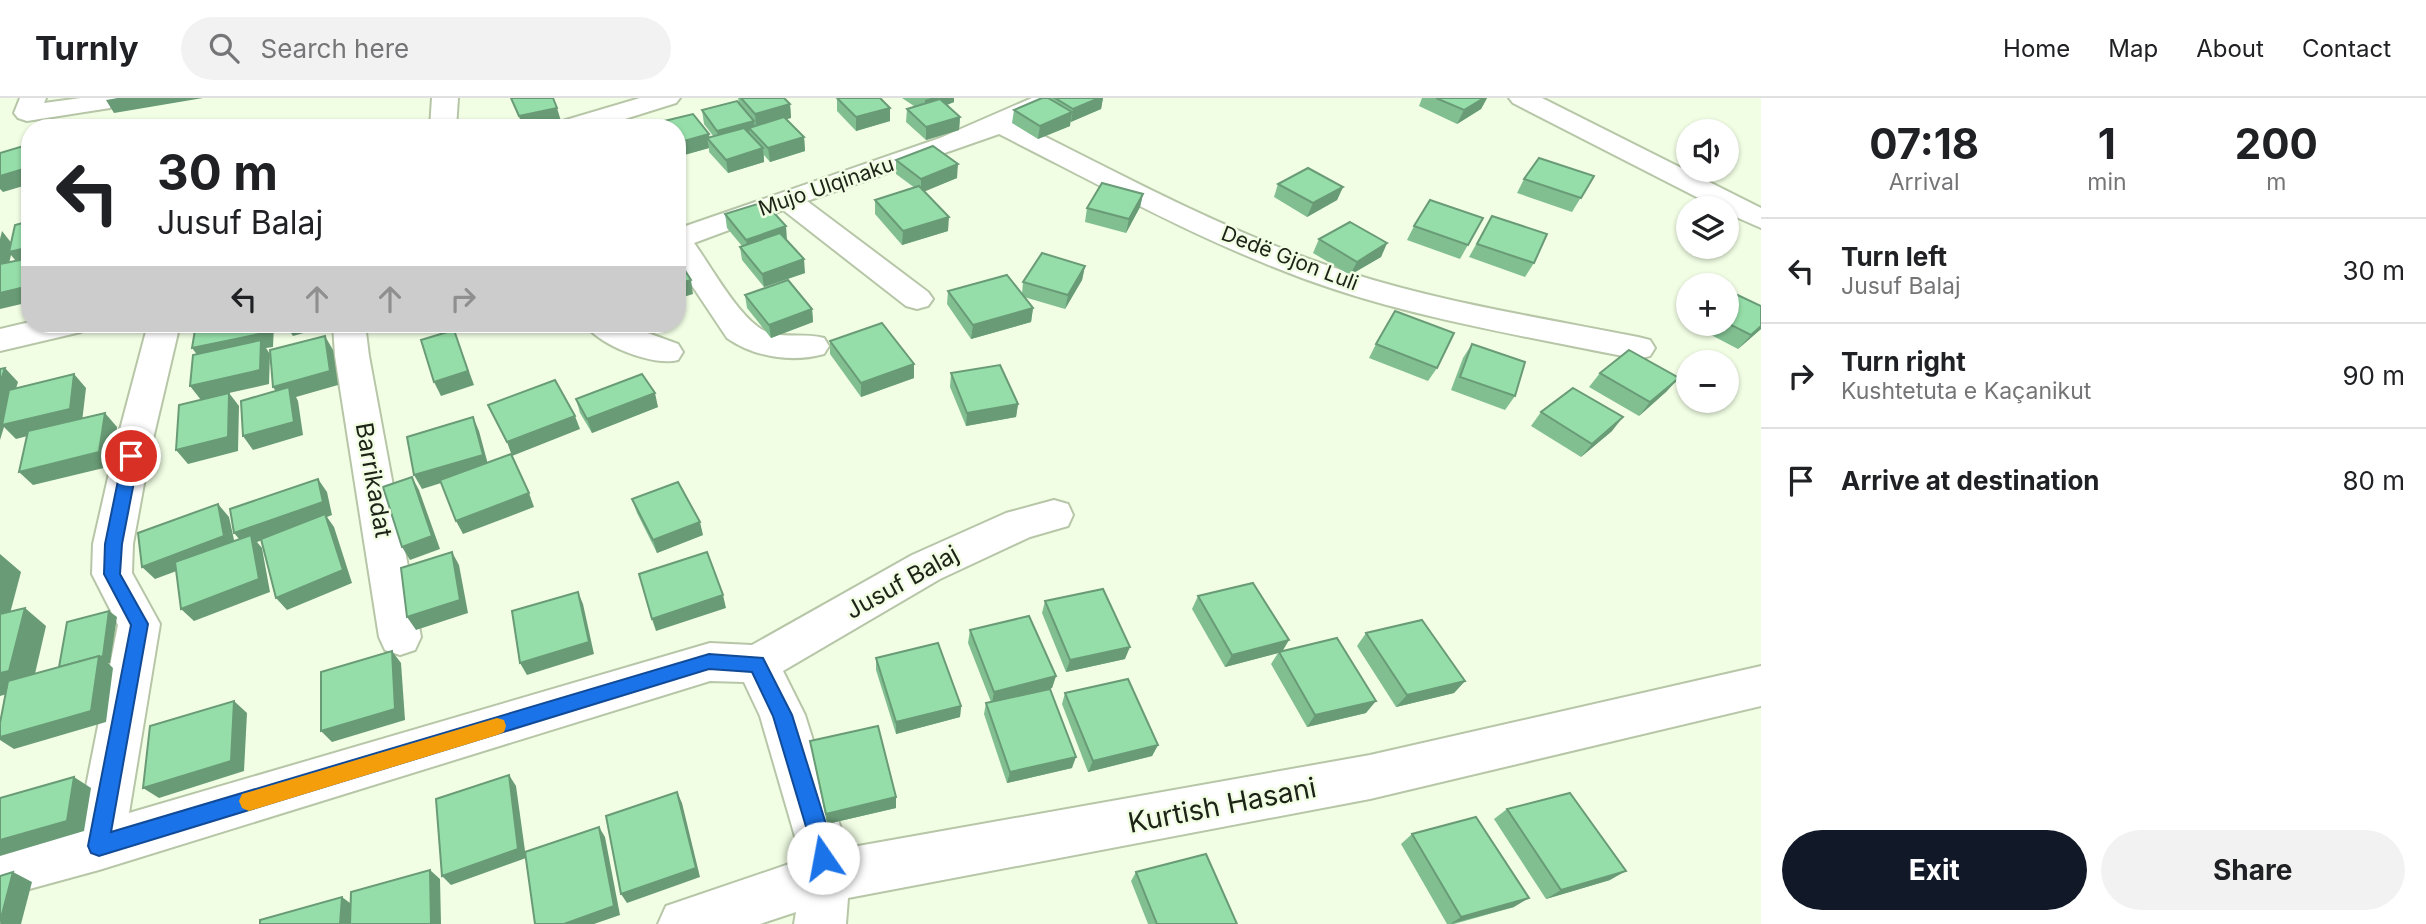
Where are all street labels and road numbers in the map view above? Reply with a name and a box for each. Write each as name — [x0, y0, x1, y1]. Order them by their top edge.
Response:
street label: Mujo Ulqinaku — [755, 151, 897, 221]
street label: Dedë Gjon Luli — [1218, 220, 1362, 296]
street label: Barrikadat — [350, 420, 398, 540]
street label: Jusuf Balaj — [840, 539, 964, 625]
street label: Kurtish Hasani — [1125, 770, 1319, 840]

